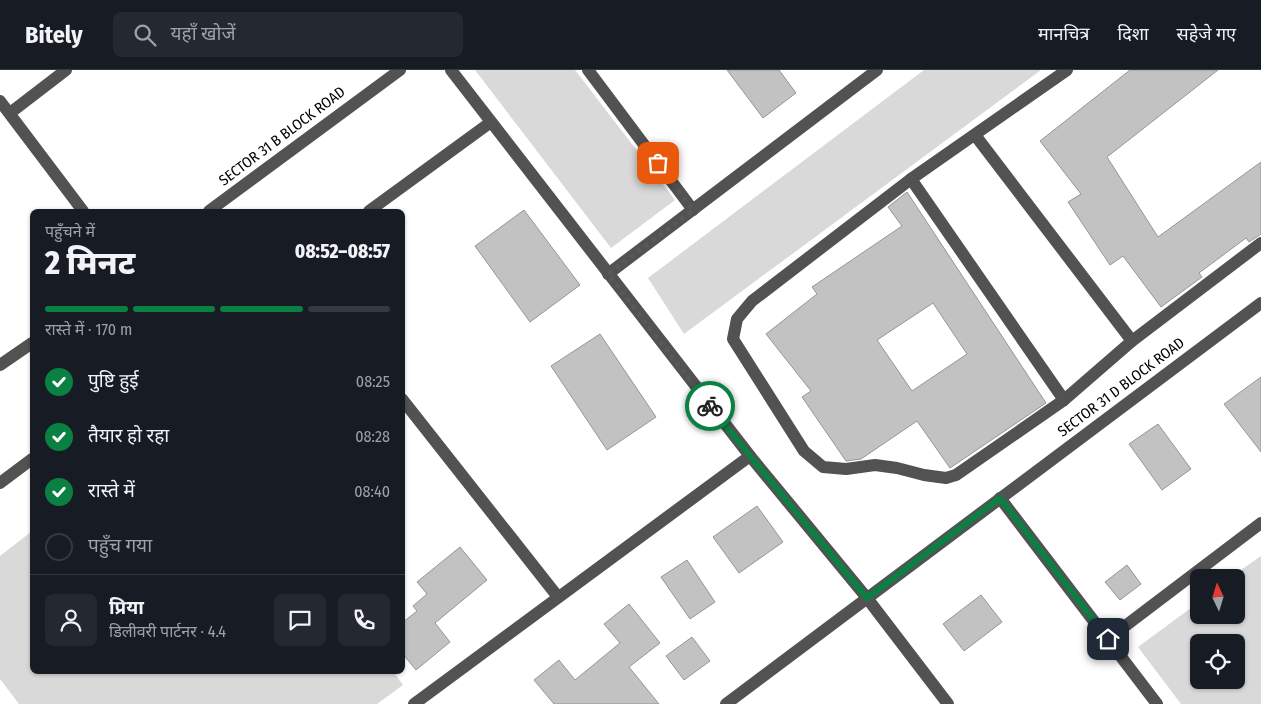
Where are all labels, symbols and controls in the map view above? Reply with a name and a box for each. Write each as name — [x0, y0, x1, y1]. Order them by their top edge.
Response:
search box — [113, 12, 463, 57]
text: Bitely — [25, 21, 83, 49]
icon: search — [131, 21, 159, 49]
text: यहाँ खोजें — [171, 22, 236, 45]
text: मानचित्र — [1038, 23, 1089, 45]
text: दिशा — [1117, 23, 1149, 45]
text: सहेजे गए — [1177, 23, 1236, 45]
street label: SECTOR 31 B BLOCK ROAD — [215, 83, 349, 189]
pin — [637, 142, 679, 184]
icon: bag — [644, 149, 672, 177]
text: पहुँचने में — [45, 222, 95, 241]
text: 08:52–08:57 — [295, 240, 390, 263]
text: 2 मिनट — [45, 244, 135, 282]
text: रास्ते में · 170 m — [45, 320, 132, 339]
street label: SECTOR 31 D BLOCK ROAD — [1054, 333, 1188, 441]
icon: check — [45, 368, 73, 396]
text: पुष्टि हुई — [88, 369, 139, 392]
text: 08:25 — [356, 372, 390, 391]
courier — [685, 381, 735, 431]
icon: bike — [696, 392, 724, 420]
icon: check — [45, 423, 73, 451]
text: तैयार हो रहा — [88, 424, 169, 447]
text: 08:28 — [355, 427, 390, 446]
icon: check — [45, 478, 73, 506]
text: रास्ते में — [88, 479, 135, 502]
text: 08:40 — [354, 482, 390, 501]
text: पहुँच गया — [88, 534, 152, 557]
north arrow — [1190, 569, 1245, 624]
map controls — [1190, 569, 1245, 689]
button: person — [45, 594, 97, 646]
button: chat — [274, 594, 326, 646]
button: phone — [338, 594, 390, 646]
text: प्रिया — [109, 596, 144, 619]
pin — [1087, 618, 1129, 660]
text: डिलीवरी पार्टनर · 4.4 — [109, 622, 226, 641]
icon: home — [1094, 625, 1122, 653]
button: locate — [1190, 634, 1245, 689]

